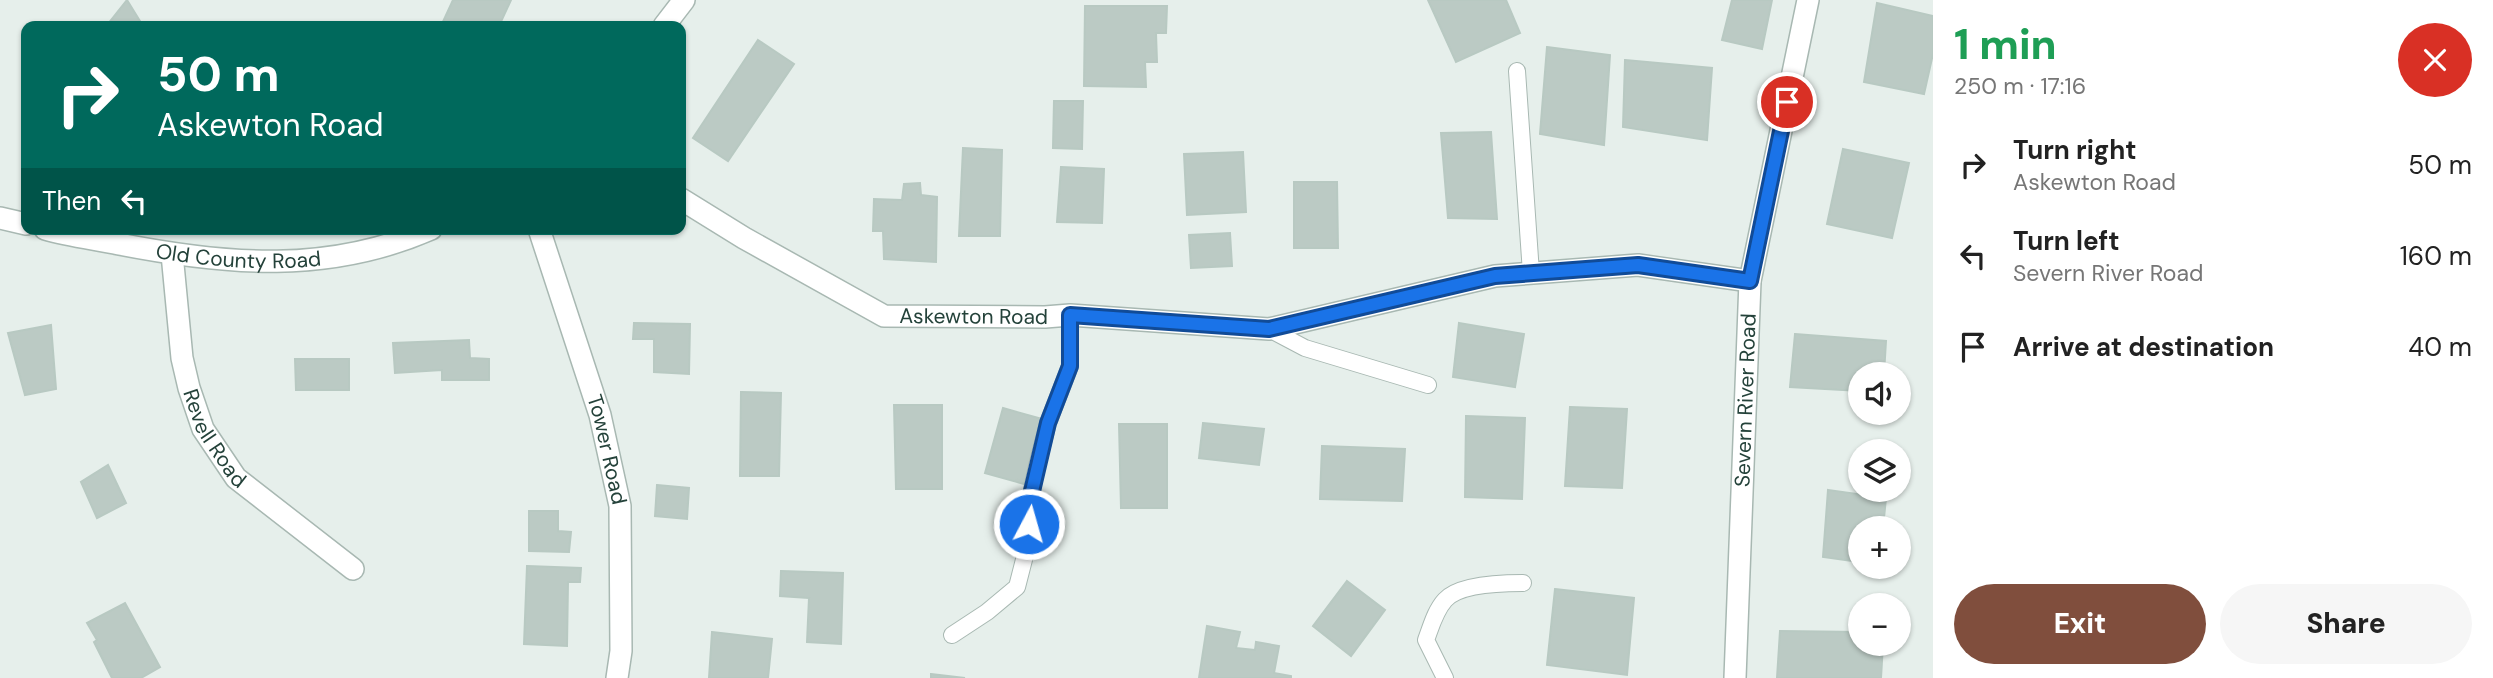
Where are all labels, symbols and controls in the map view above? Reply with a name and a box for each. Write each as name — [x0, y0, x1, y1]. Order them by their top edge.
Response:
text: 1 min — [1954, 17, 2057, 72]
button: close — [2398, 23, 2472, 97]
text: 50 m — [157, 42, 280, 106]
icon: right — [42, 49, 133, 140]
text: 250 m · 17:16 — [1954, 71, 2086, 101]
pin — [1757, 72, 1817, 132]
icon: arrive — [1768, 83, 1806, 121]
text: Askewton Road — [157, 104, 384, 146]
text: Turn right — [2013, 133, 2137, 167]
icon: right — [1954, 146, 1992, 184]
text: 50 m — [2408, 148, 2472, 182]
text: Askewton Road — [2013, 167, 2176, 197]
icon: left — [115, 182, 153, 220]
text: Then — [42, 184, 101, 218]
text: Turn left — [2013, 224, 2120, 258]
street label: Old County Road — [154, 237, 322, 275]
icon: left — [1954, 237, 1992, 275]
text: 160 m — [2400, 239, 2472, 273]
text: Severn River Road — [2013, 258, 2203, 288]
street label: Askewton Road — [899, 302, 1048, 331]
street label: Severn River Road — [1728, 313, 1763, 488]
icon: arrive — [1954, 328, 1992, 366]
text: Arrive at destination — [2013, 330, 2274, 364]
text: 40 m — [2408, 330, 2472, 364]
map controls — [1848, 362, 1911, 656]
button: sound — [1848, 362, 1911, 425]
street label: Revell Road — [176, 385, 252, 495]
street label: Tower Road — [580, 391, 633, 507]
button: layers — [1848, 439, 1911, 502]
position arrow — [992, 487, 1066, 561]
button: + — [1848, 516, 1911, 579]
button: Exit — [1954, 584, 2206, 664]
button: Share — [2220, 584, 2472, 664]
button: − — [1848, 593, 1911, 656]

